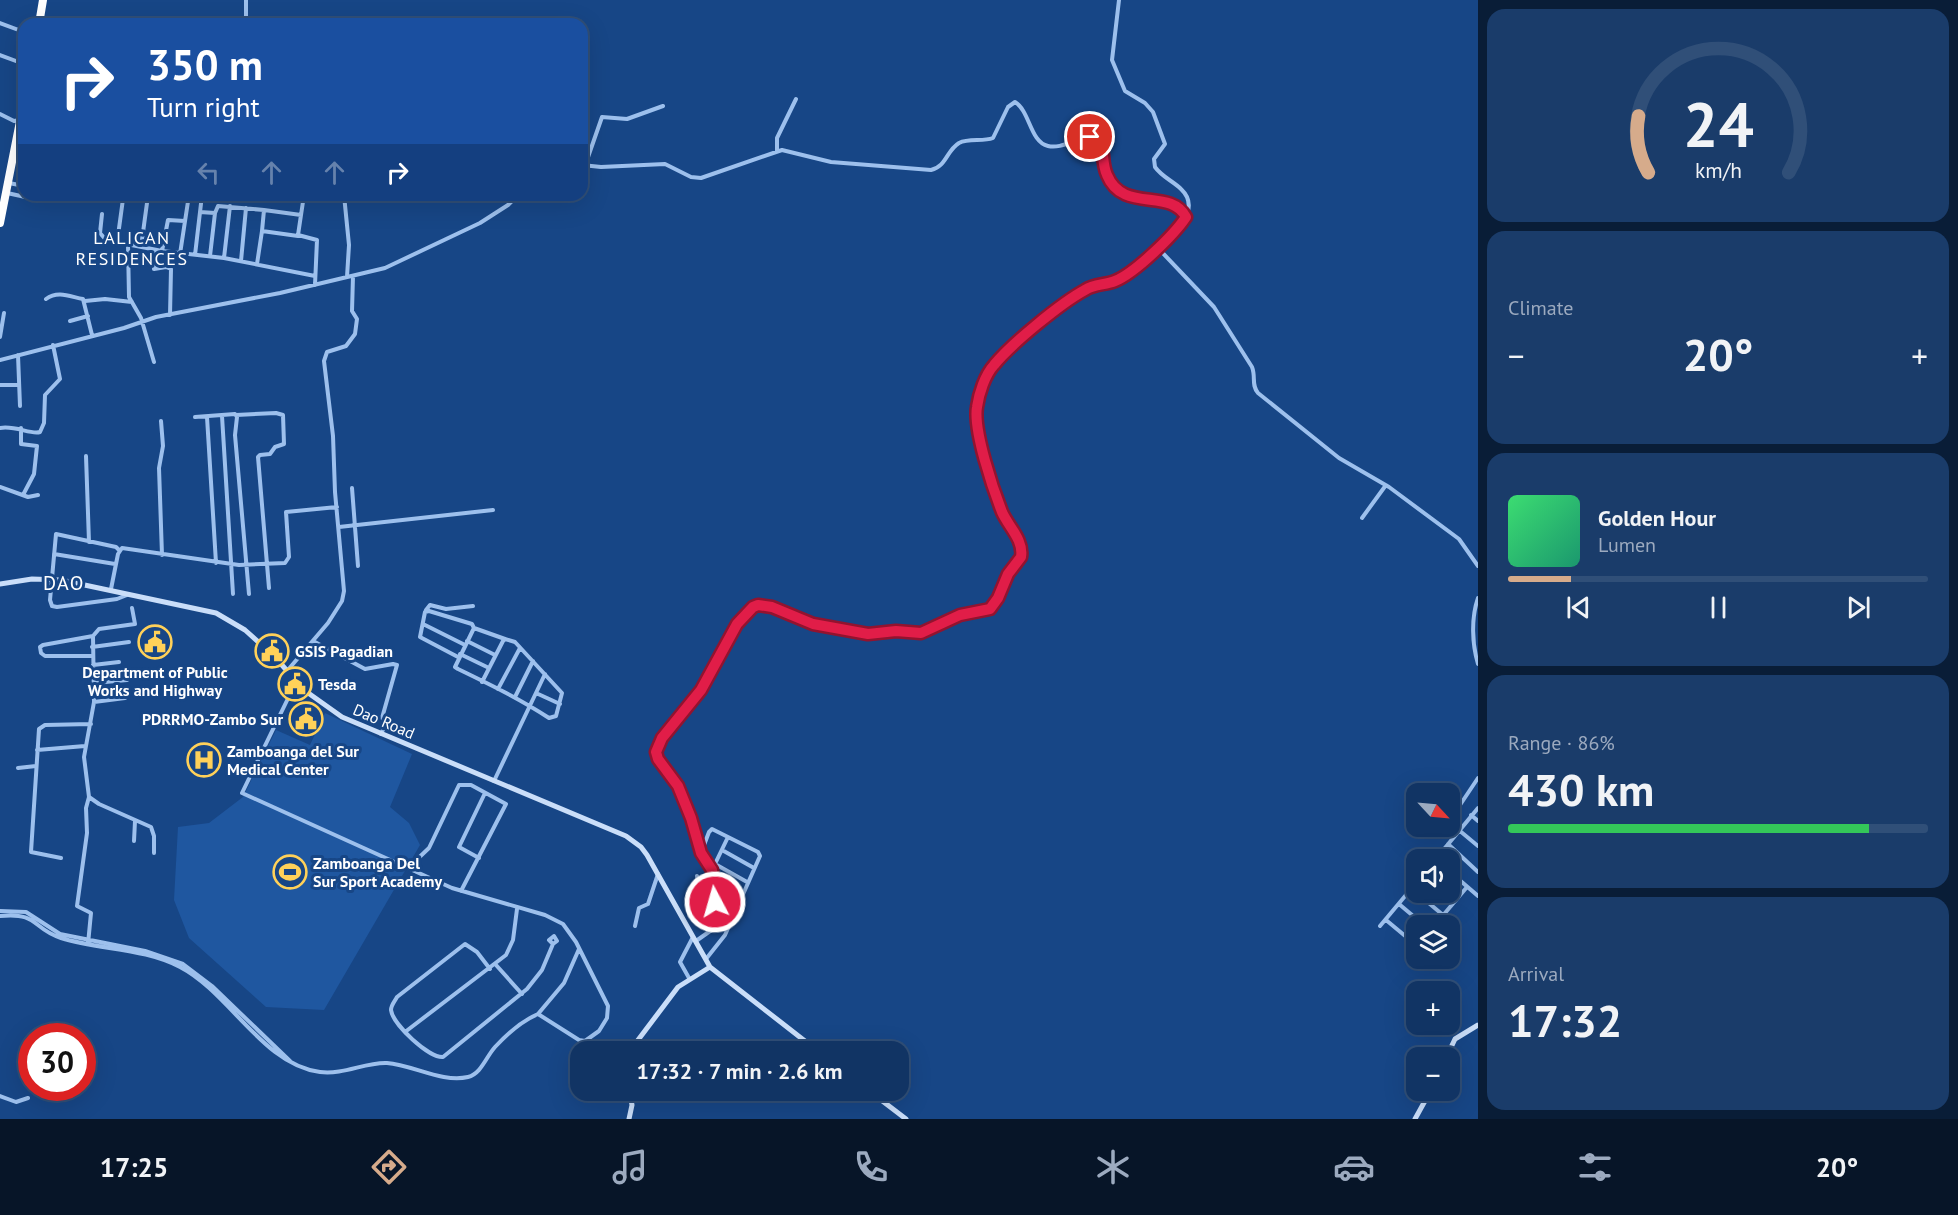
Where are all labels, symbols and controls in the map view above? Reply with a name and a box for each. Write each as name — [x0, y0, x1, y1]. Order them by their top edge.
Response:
text: 350 m — [147, 37, 263, 92]
icon: right — [48, 42, 126, 120]
text: 24 — [1683, 83, 1753, 164]
text: Turn right — [147, 90, 260, 124]
pin — [1064, 111, 1115, 162]
icon: arrive — [1073, 120, 1106, 153]
icon: left — [192, 156, 225, 189]
icon: ahead — [255, 156, 288, 189]
icon: ahead — [318, 156, 351, 189]
icon: right — [381, 156, 414, 189]
text: km/h — [1694, 156, 1741, 184]
district label: LALICAN RESIDENCES — [75, 226, 189, 270]
text: Climate — [1508, 295, 1574, 321]
text: 20° — [1683, 325, 1753, 383]
text: − — [1508, 334, 1525, 377]
text: + — [1911, 334, 1928, 377]
text: Golden Hour — [1598, 504, 1716, 532]
text: Lumen — [1598, 532, 1656, 558]
district label: DAO — [43, 570, 85, 596]
icon: previous — [1562, 591, 1595, 624]
icon: pause — [1702, 591, 1735, 624]
icon: next — [1842, 591, 1875, 624]
public building icon: Department of Public Works and Highway — [137, 624, 173, 660]
public building icon: GSIS Pagadian — [254, 633, 290, 669]
place label: GSIS Pagadian — [295, 641, 393, 661]
place label: Department of Public Works and Highway — [82, 662, 228, 700]
public building icon: Tesda — [277, 666, 313, 702]
place label: Tesda — [318, 674, 357, 694]
street label: Dao Road — [350, 699, 418, 743]
public building icon: PDRRMO-Zambo Sur — [288, 701, 324, 737]
place label: PDRRMO-Zambo Sur — [142, 709, 283, 729]
text: Range · 86% — [1508, 730, 1615, 756]
place label: Zamboanga del Sur Medical Center — [227, 741, 359, 779]
hospital icon: Zamboanga del Sur Medical Center — [186, 742, 222, 778]
text: 430 km — [1508, 760, 1654, 818]
north arrow — [1406, 783, 1460, 837]
map controls — [1406, 783, 1460, 1101]
button: sound — [1406, 849, 1460, 903]
place label: Zamboanga Del Sur Sport Academy — [313, 853, 442, 891]
sports icon: Zamboanga Del Sur Sport Academy — [272, 854, 308, 890]
position arrow — [683, 870, 747, 934]
button: layers — [1406, 915, 1460, 969]
text: Arrival — [1508, 961, 1564, 987]
button: + — [1406, 981, 1460, 1035]
text: 17:32 — [1508, 991, 1622, 1049]
speed limit sign: 30 — [18, 1023, 96, 1101]
button: − — [1406, 1047, 1460, 1101]
text: 17:32 · 7 min · 2.6 km — [636, 1057, 843, 1085]
icon: directions — [368, 1146, 410, 1188]
icon: music — [609, 1146, 651, 1188]
icon: phone — [850, 1146, 892, 1188]
icon: climate — [1092, 1146, 1134, 1188]
icon: car — [1333, 1146, 1375, 1188]
icon: filters — [1574, 1146, 1616, 1188]
text: 17:25 — [100, 1150, 168, 1184]
text: 20° — [1816, 1150, 1858, 1184]

